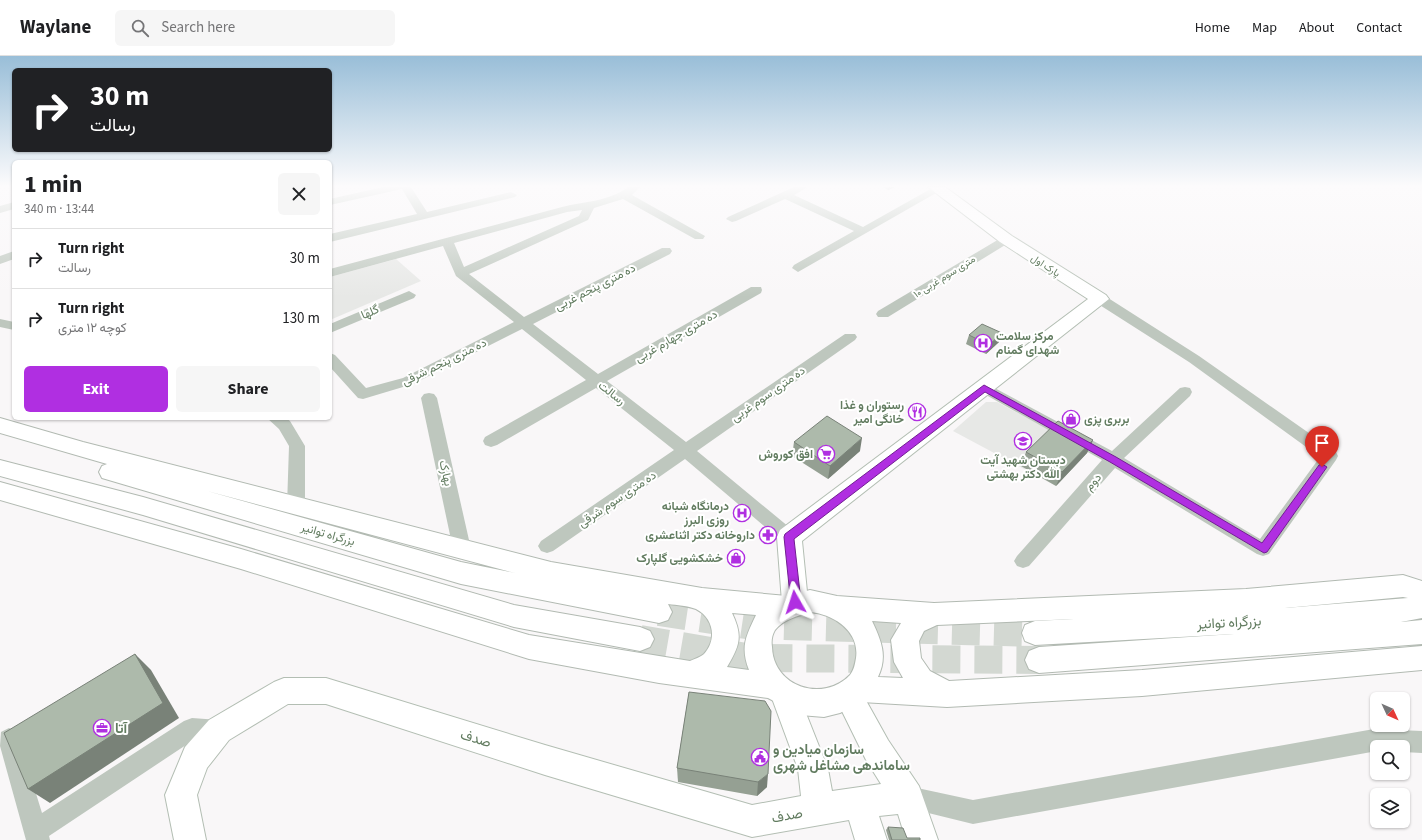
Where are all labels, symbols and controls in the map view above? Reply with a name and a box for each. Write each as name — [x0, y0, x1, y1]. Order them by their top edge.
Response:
search box — [115, 10, 395, 46]
text: Waylane — [20, 14, 91, 41]
icon: search — [129, 17, 151, 39]
text: Search here — [161, 17, 235, 38]
text: Home — [1195, 18, 1230, 38]
text: Map — [1252, 18, 1277, 38]
text: About — [1299, 18, 1334, 38]
text: Contact — [1356, 18, 1402, 38]
text: 30 m — [90, 76, 149, 116]
icon: right — [24, 84, 76, 136]
text: رسالت — [90, 113, 136, 138]
text: 1 min — [24, 167, 82, 202]
button: close — [278, 173, 320, 215]
text: 340 m · 13:44 — [24, 200, 94, 218]
text: Turn right — [58, 238, 124, 259]
icon: right — [24, 248, 46, 270]
text: 30 m — [290, 248, 320, 269]
street label: پارک اول — [1028, 251, 1063, 280]
street label: ۱۰ متری سوم غربی — [911, 252, 978, 301]
text: رسالت — [58, 259, 91, 277]
street label: ده متری پنجم غربی — [552, 260, 639, 315]
text: Turn right — [58, 298, 124, 319]
street label: گلها — [358, 301, 382, 324]
street label: ده متری چهارم غربی — [632, 306, 721, 367]
icon: right — [24, 308, 46, 330]
text: 130 m — [282, 308, 320, 329]
text: کوچه ۱۲ متری — [58, 319, 127, 337]
place label: مرکز سلامت شهدای گمنام — [996, 328, 1060, 359]
hospital icon: مرکز سلامت شهدای گمنام — [973, 333, 993, 353]
street label: ده متری پنجم شرقی — [399, 334, 490, 390]
street label: ده متری سوم غربی — [728, 362, 809, 426]
button: Exit — [24, 366, 168, 412]
button: Share — [176, 366, 320, 412]
street label: رسالت — [594, 377, 629, 409]
place label: رستوران و غذا خانگی امیر — [840, 397, 904, 428]
restaurant icon: رستوران و غذا خانگی امیر — [907, 402, 927, 422]
shop icon: بربری پزی — [1061, 409, 1081, 429]
place label: بربری پزی — [1084, 411, 1130, 428]
pin — [1305, 426, 1339, 467]
school or university icon: دبستان شهید آیت الله دکتر بهشتی — [1013, 431, 1033, 451]
icon: arrive — [1311, 432, 1333, 454]
supermarket icon: افق کوروش — [816, 444, 836, 464]
place label: افق کوروش — [758, 446, 813, 463]
place label: دبستان شهید آیت الله دکتر بهشتی — [980, 452, 1066, 483]
street label: بهارک — [434, 458, 457, 488]
street label: ده متری سوم شرقی — [575, 467, 660, 532]
street label: دوم — [1081, 470, 1106, 495]
place label: درمانگاه شبانه روزی البرز — [662, 498, 729, 529]
hospital icon: درمانگاه شبانه روزی البرز — [732, 503, 752, 523]
street label: بزرگراه توانیر — [298, 518, 357, 550]
pharmacy icon: داروخانه دکتر اثناعشری — [758, 525, 778, 545]
place label: داروخانه دکتر اثناعشری — [645, 527, 755, 544]
shop icon: خشکشویی گلپارک — [726, 548, 746, 568]
place label: خشکشویی گلپارک — [636, 550, 723, 567]
position arrow — [774, 581, 816, 623]
street label: بزرگراه توانیر — [1195, 611, 1262, 635]
north arrow — [1370, 692, 1410, 732]
map controls — [1370, 692, 1410, 828]
office icon: آتا — [92, 718, 112, 738]
place label: آتا — [115, 719, 129, 739]
street label: صدف — [458, 725, 494, 753]
place label: سازمان میادین و ساماندهی مشاغل شهری — [773, 740, 910, 776]
button: search — [1370, 740, 1410, 780]
public building icon: سازمان میادین و ساماندهی مشاغل شهری — [750, 747, 770, 767]
button: layers — [1370, 788, 1410, 828]
street label: صدف — [770, 803, 805, 829]

